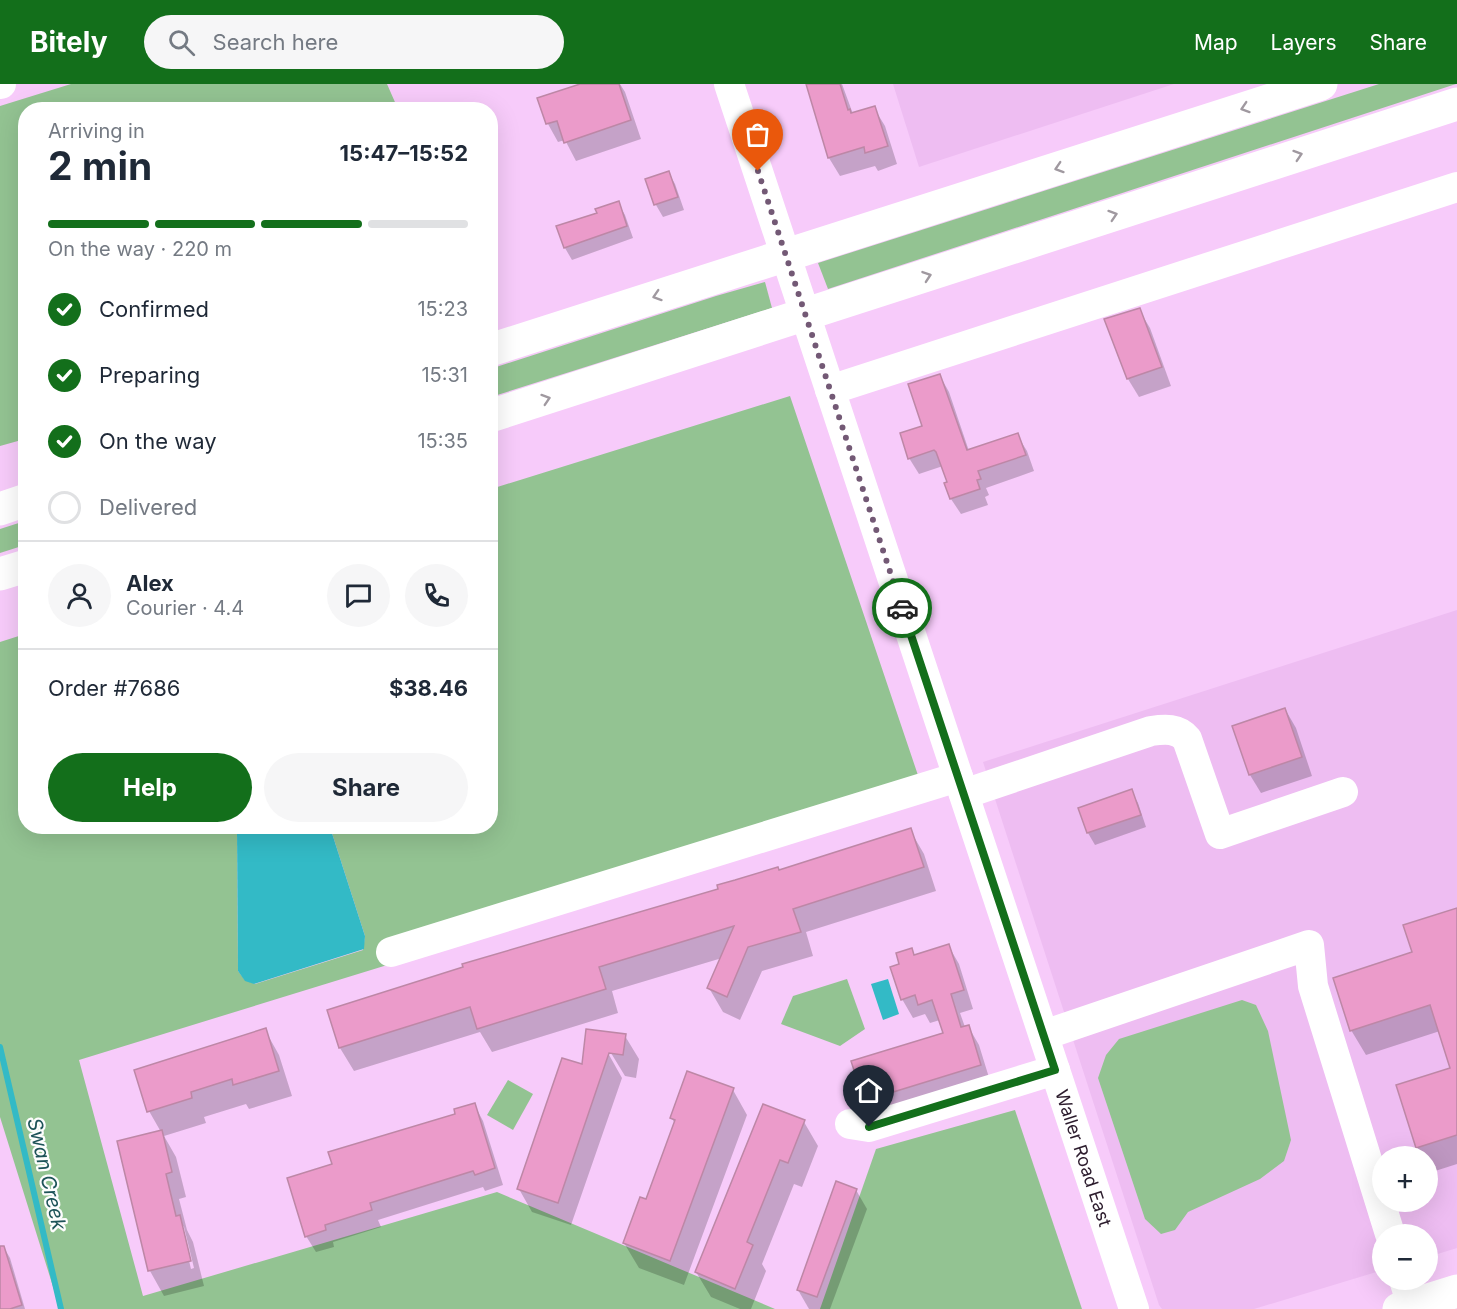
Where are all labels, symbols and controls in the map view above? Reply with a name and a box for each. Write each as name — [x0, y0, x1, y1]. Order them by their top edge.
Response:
search box — [144, 15, 564, 69]
text: Bitely — [30, 25, 108, 59]
icon: search — [165, 26, 198, 59]
text: Search here — [213, 29, 338, 55]
text: Map — [1194, 30, 1238, 55]
text: Layers — [1271, 30, 1337, 55]
text: Share — [1370, 30, 1427, 55]
one-way arrow — [1240, 101, 1251, 113]
pin — [732, 109, 783, 171]
icon: bag — [741, 118, 774, 151]
text: Arriving in — [48, 119, 145, 143]
text: 15:47–15:52 — [340, 140, 468, 166]
text: 2 min — [48, 142, 152, 189]
one-way arrow — [1292, 150, 1303, 162]
one-way arrow — [1054, 161, 1065, 173]
one-way arrow — [1107, 210, 1118, 222]
text: On the way · 220 m — [48, 237, 232, 261]
one-way arrow — [921, 270, 932, 283]
one-way arrow — [652, 289, 663, 302]
icon: check — [48, 293, 81, 326]
text: Confirmed — [99, 296, 209, 322]
text: 15:23 — [417, 297, 468, 321]
icon: check — [48, 359, 81, 392]
text: Preparing — [99, 362, 200, 388]
text: 15:31 — [421, 363, 468, 387]
one-way arrow — [540, 393, 551, 406]
icon: check — [48, 425, 81, 458]
text: On the way — [99, 428, 217, 454]
text: 15:35 — [417, 429, 468, 453]
text: Delivered — [99, 494, 197, 520]
button: person — [48, 564, 111, 627]
button: chat — [327, 564, 390, 627]
button: phone — [405, 564, 468, 627]
text: Alex — [126, 570, 174, 596]
courier — [872, 578, 932, 638]
icon: car — [886, 592, 919, 625]
text: Courier · 4.4 — [126, 596, 244, 620]
text: Order #7686 — [48, 675, 180, 701]
text: $38.46 — [389, 675, 468, 701]
button: Help — [48, 753, 252, 822]
button: Share — [264, 753, 468, 822]
pin — [843, 1065, 894, 1127]
icon: home — [852, 1074, 885, 1107]
street label: Waller Road East — [1052, 1087, 1116, 1229]
water label: Swan Creek — [22, 1116, 72, 1233]
map controls — [1372, 1146, 1438, 1290]
button: + — [1372, 1146, 1438, 1212]
button: − — [1372, 1224, 1438, 1290]

